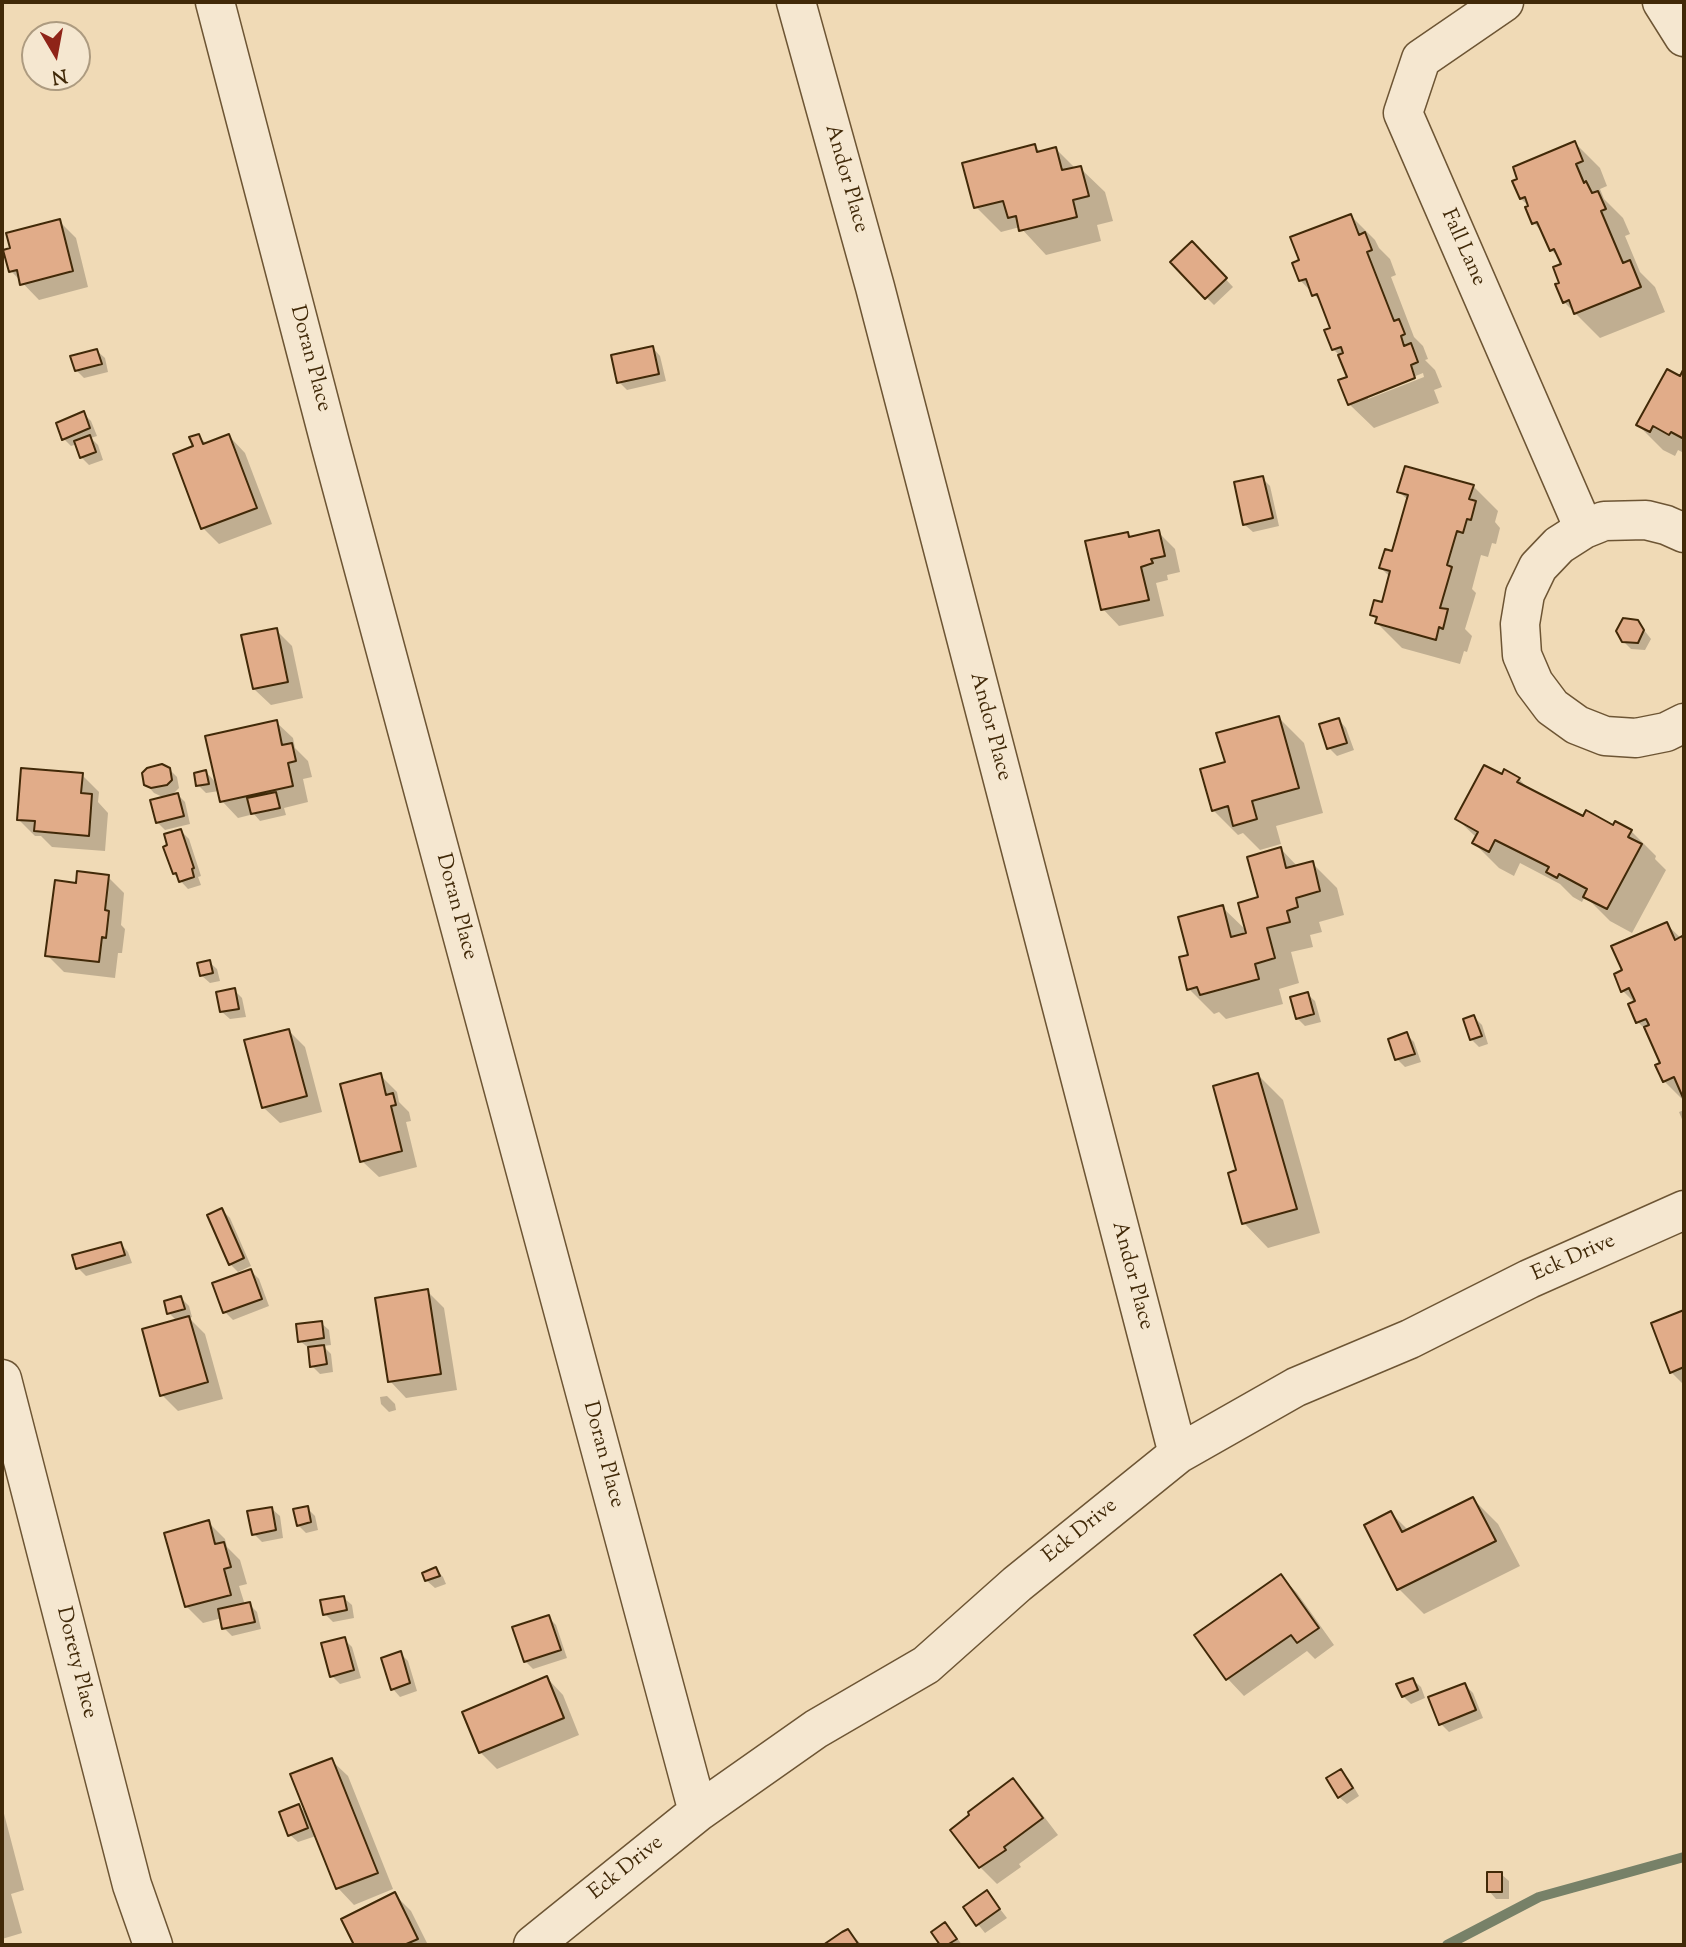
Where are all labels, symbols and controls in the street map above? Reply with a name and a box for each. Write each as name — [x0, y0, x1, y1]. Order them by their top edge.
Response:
north arrow — [21, 21, 91, 91]
text: N — [50, 61, 69, 90]
street label: Andor Place — [818, 122, 872, 236]
street label: Fall Lane — [1434, 206, 1490, 290]
street label: Doran Place — [283, 303, 335, 415]
street label: Andor Place — [962, 670, 1016, 784]
street label: Doran Place — [429, 851, 481, 963]
street label: Andor Place — [1104, 1219, 1158, 1333]
street label: Eck Drive — [1528, 1229, 1620, 1289]
street label: Doran Place — [576, 1399, 628, 1511]
street label: Eck Drive — [1039, 1494, 1123, 1570]
street label: Dorety Place — [49, 1605, 101, 1721]
street label: Eck Drive — [585, 1831, 669, 1907]

